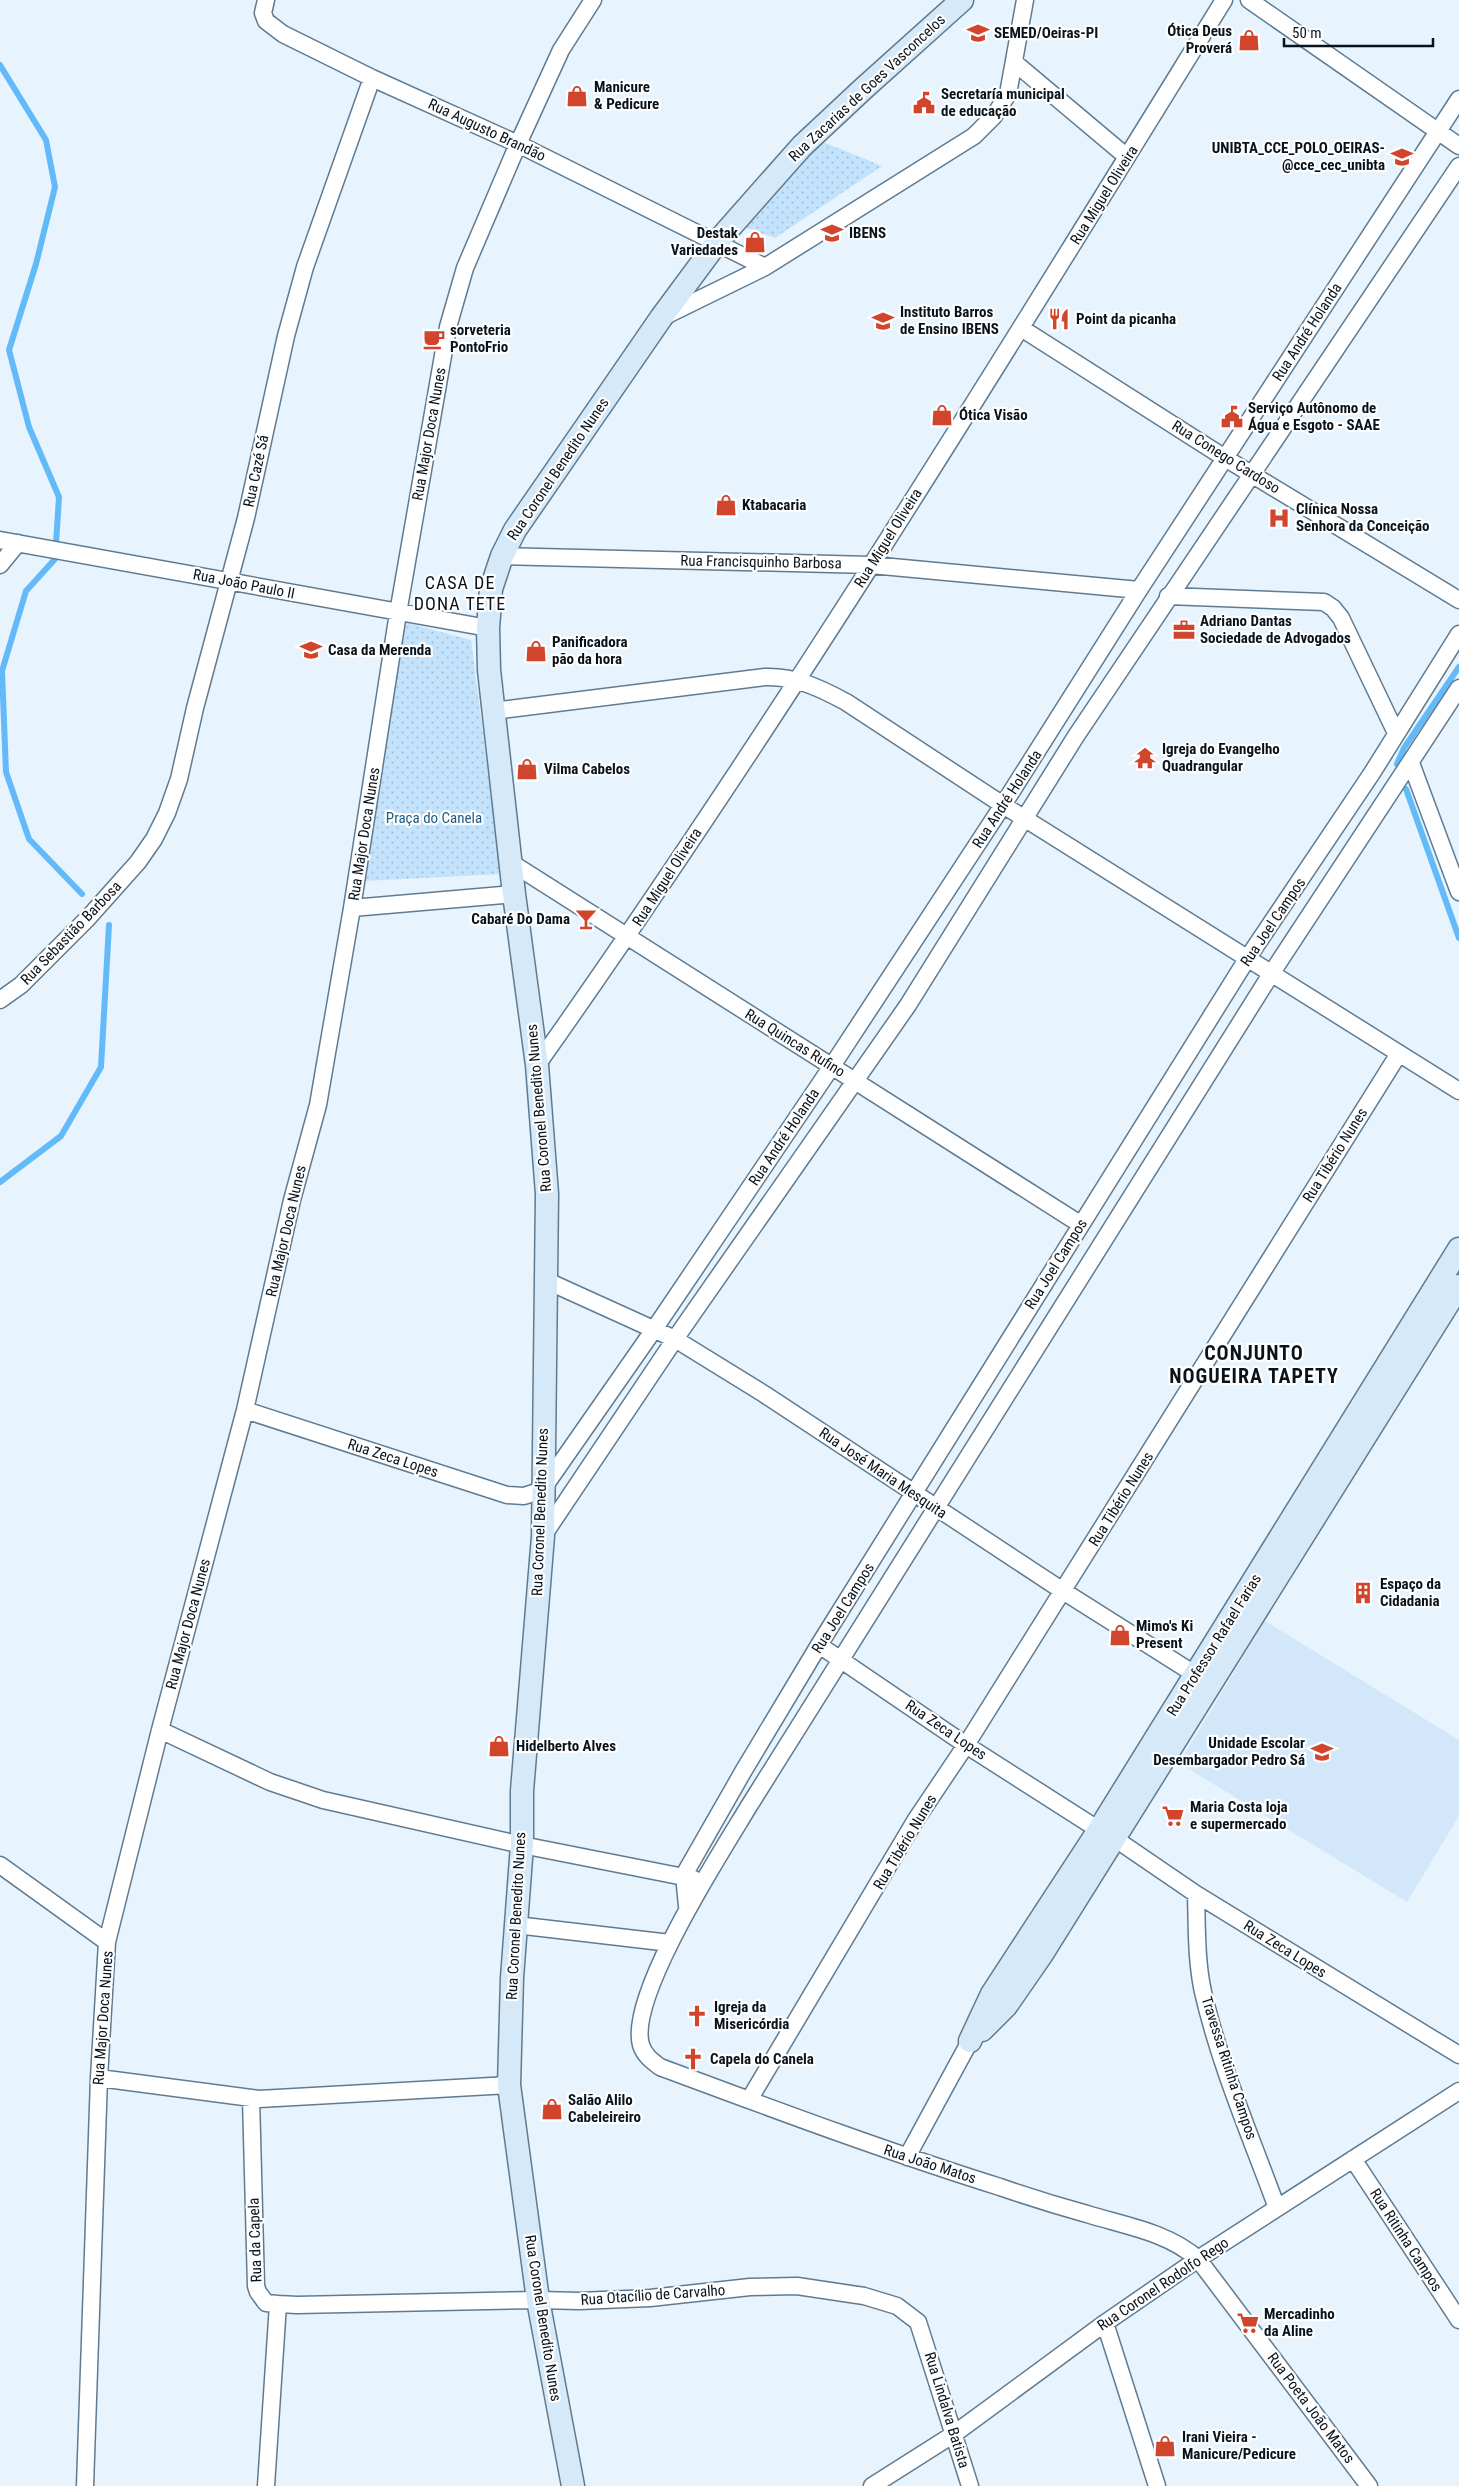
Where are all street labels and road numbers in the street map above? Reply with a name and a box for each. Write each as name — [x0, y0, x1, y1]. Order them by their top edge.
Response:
street label: Rua Zacarias de Goes Vasconcelos — [785, 10, 949, 165]
street label: Rua Augusto Brandão — [425, 95, 549, 165]
street label: Rua Miguel Oliveira — [1066, 142, 1142, 248]
street label: Rua André Holanda — [1269, 280, 1345, 384]
street label: Rua Major Doca Nunes — [408, 366, 450, 502]
street label: Rua Coronel Benedito Nunes — [503, 394, 613, 544]
street label: Rua Conego Cardoso — [1169, 417, 1283, 497]
street label: Rua Cazé Sá — [240, 433, 272, 509]
street label: Rua Miguel Oliveira — [850, 485, 926, 591]
street label: Rua Francisquinho Barbosa — [680, 552, 842, 572]
street label: Rua João Paulo II — [192, 565, 296, 603]
street label: Rua André Holanda — [969, 747, 1045, 851]
street label: Rua Major Doca Nunes — [345, 766, 383, 902]
street label: Rua Miguel Oliveira — [629, 825, 705, 929]
street label: Rua Joel Campos — [1237, 874, 1309, 970]
street label: Rua Sebastião Barbosa — [17, 877, 125, 989]
street label: Rua Quincas Rufino — [742, 1005, 848, 1081]
street label: Rua Coronel Benedito Nunes — [523, 1023, 555, 1193]
street label: Rua André Holanda — [745, 1085, 823, 1189]
street label: Rua Tibério Nunes — [1299, 1104, 1371, 1206]
street label: Rua Major Doca Nunes — [262, 1163, 310, 1299]
street label: Rua Joel Campos — [1021, 1215, 1091, 1313]
street label: Rua José Maria Mesquita — [816, 1424, 950, 1522]
street label: Rua Coronel Benedito Nunes — [528, 1427, 552, 1596]
street label: Rua Zeca Lopes — [345, 1435, 441, 1481]
street label: Rua Tibério Nunes — [1085, 1448, 1157, 1550]
street label: Rua Major Doca Nunes — [162, 1557, 214, 1691]
street label: Rua Joel Campos — [808, 1559, 878, 1657]
street label: Rua Professor Rafael Farias — [1163, 1571, 1265, 1719]
street label: Rua Zeca Lopes — [902, 1696, 990, 1764]
street label: Rua Tibério Nunes — [869, 1791, 941, 1893]
street label: Rua Coronel Benedito Nunes — [503, 1831, 529, 2001]
street label: Rua Zeca Lopes — [1240, 1916, 1330, 1982]
street label: Rua Major Doca Nunes — [89, 1950, 117, 2086]
street label: Travessa Ritinha Campos — [1197, 1994, 1261, 2142]
street label: Rua João Matos — [882, 2141, 979, 2187]
street label: Rua Ritinha Campos — [1366, 2185, 1446, 2295]
street label: Rua da Capela — [245, 2197, 265, 2283]
street label: Rua Coronel Benedito Nunes — [521, 2233, 565, 2403]
street label: Rua Coronel Rodolfo Rego — [1094, 2233, 1232, 2335]
street label: Rua Otacílio de Carvalho — [580, 2281, 726, 2309]
street label: Rua Poeta João Matos — [1264, 2349, 1359, 2467]
street label: Rua Lindalva Batista — [921, 2350, 973, 2470]

